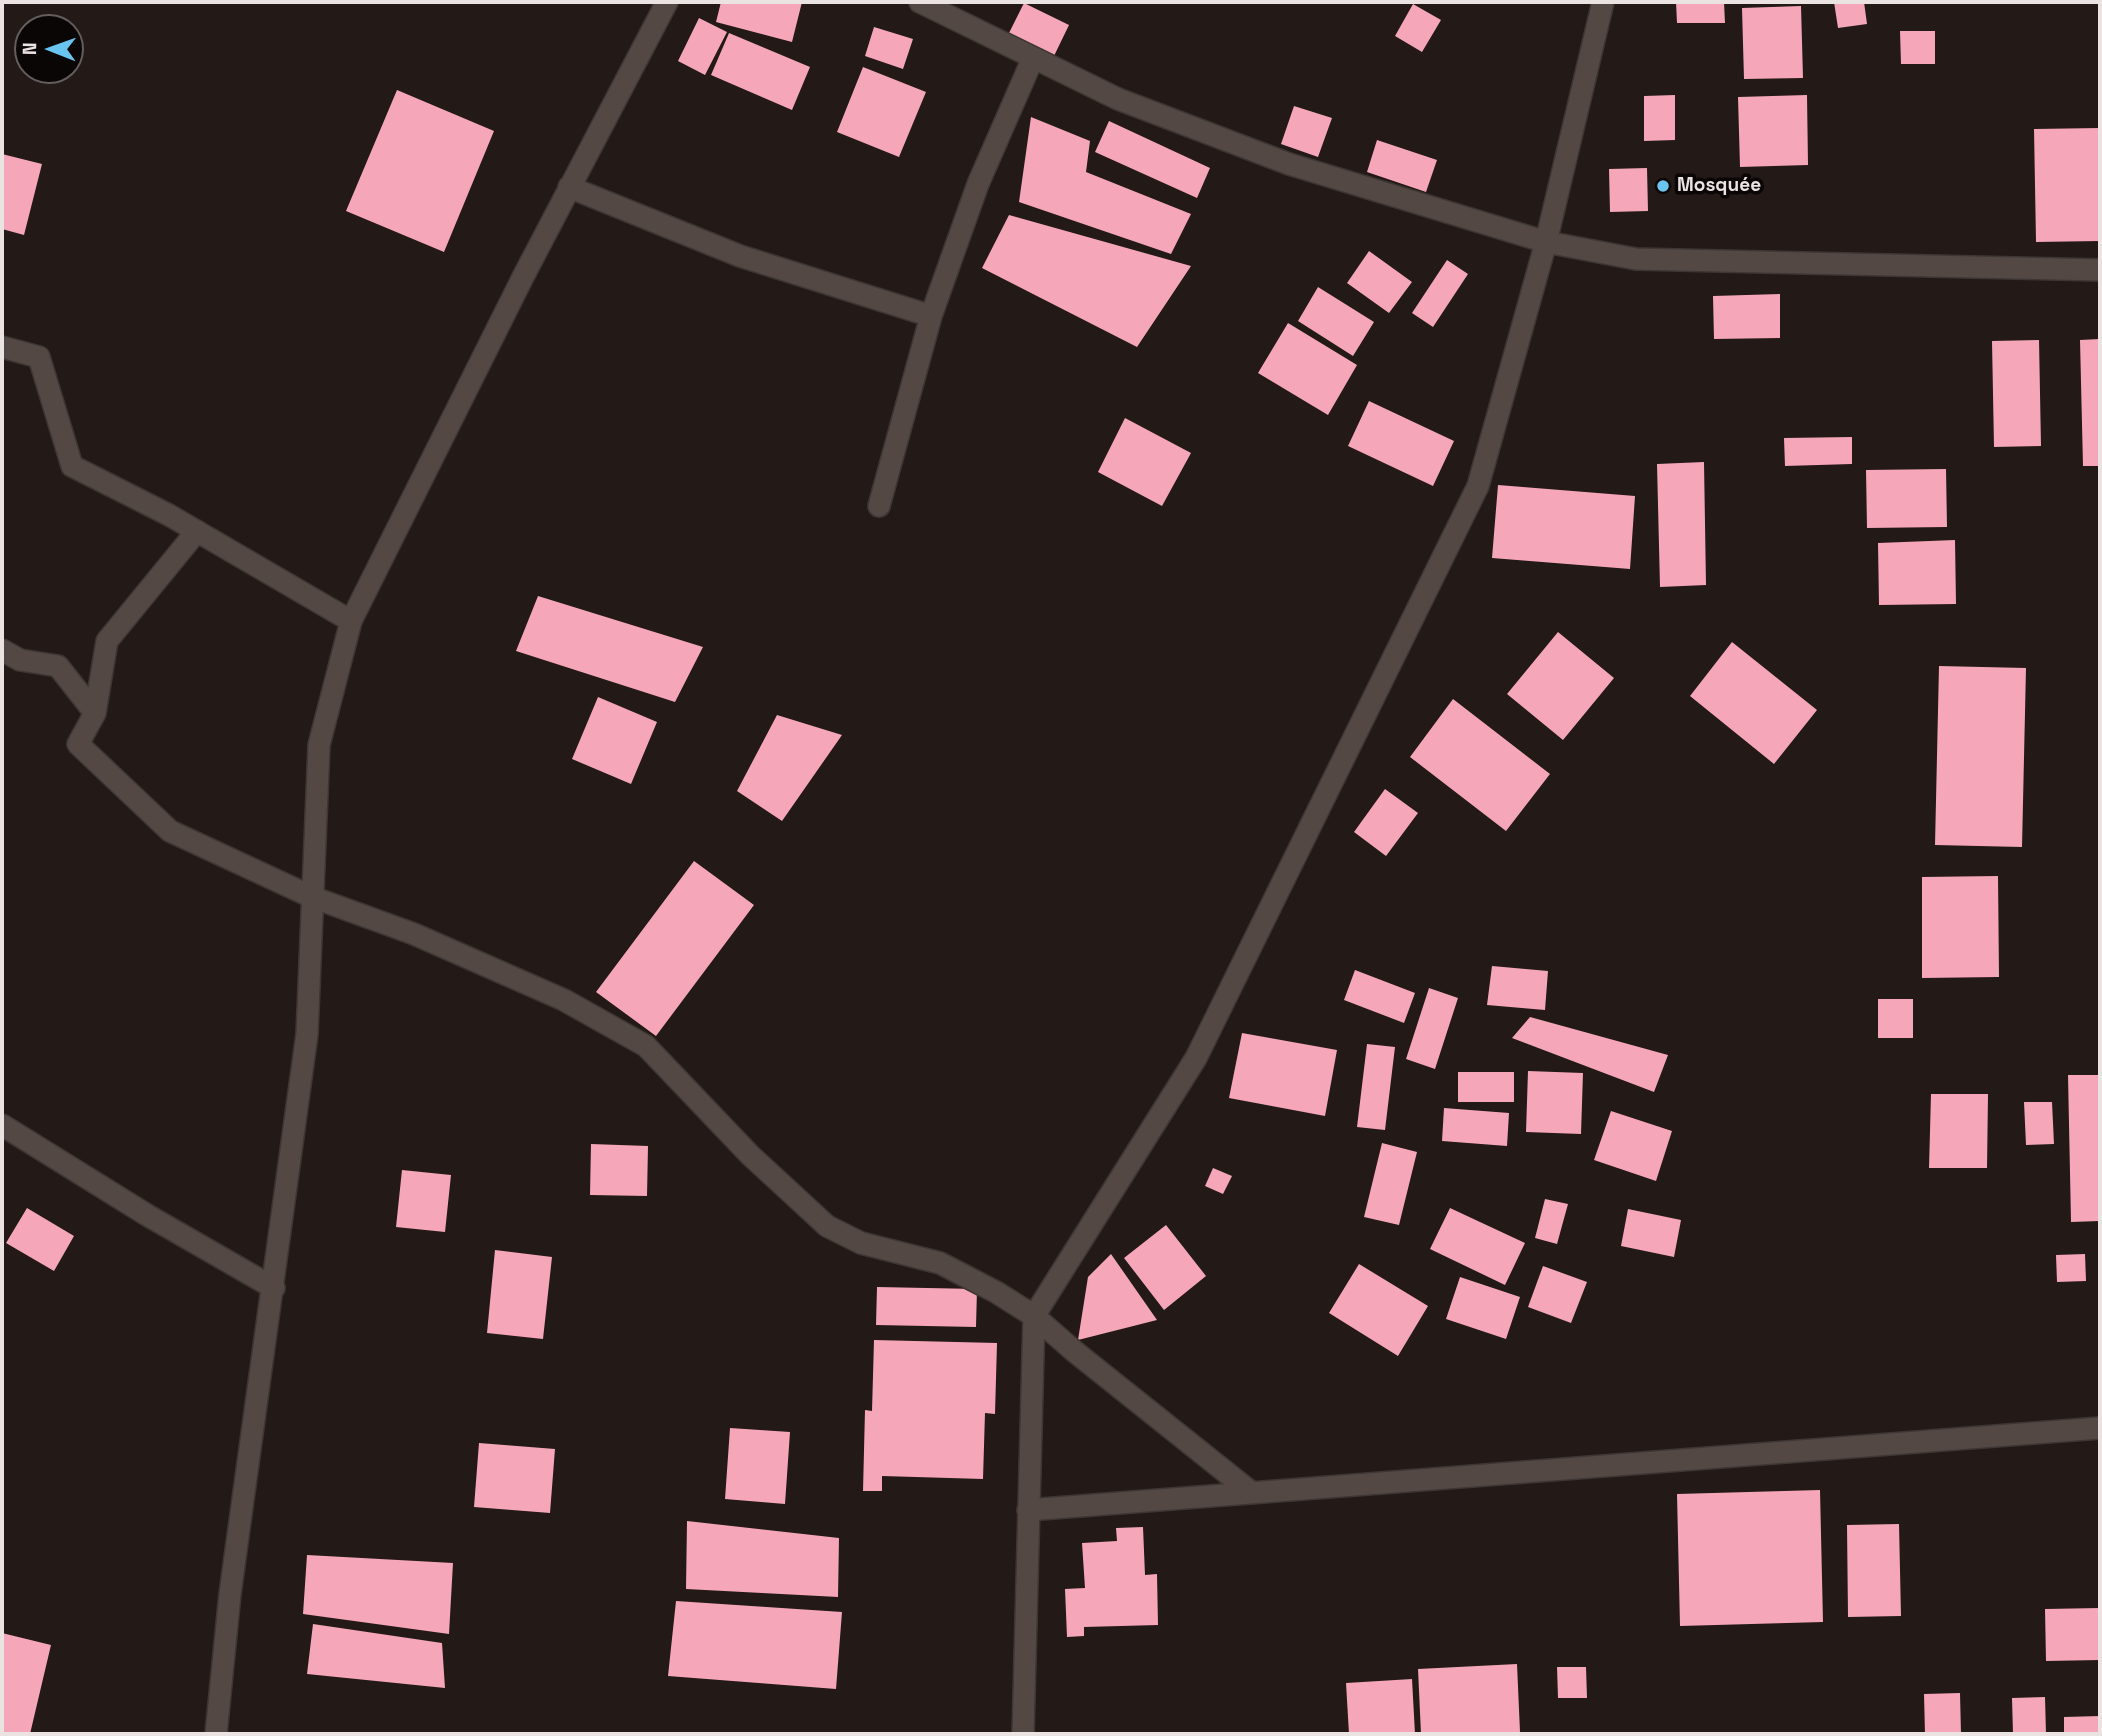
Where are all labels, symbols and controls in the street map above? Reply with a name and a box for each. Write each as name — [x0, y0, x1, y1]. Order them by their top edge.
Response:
north arrow — [14, 14, 84, 84]
text: N — [17, 42, 42, 55]
place label: Mosquée — [1677, 175, 1761, 197]
marker: Mosquée — [1655, 178, 1671, 194]

